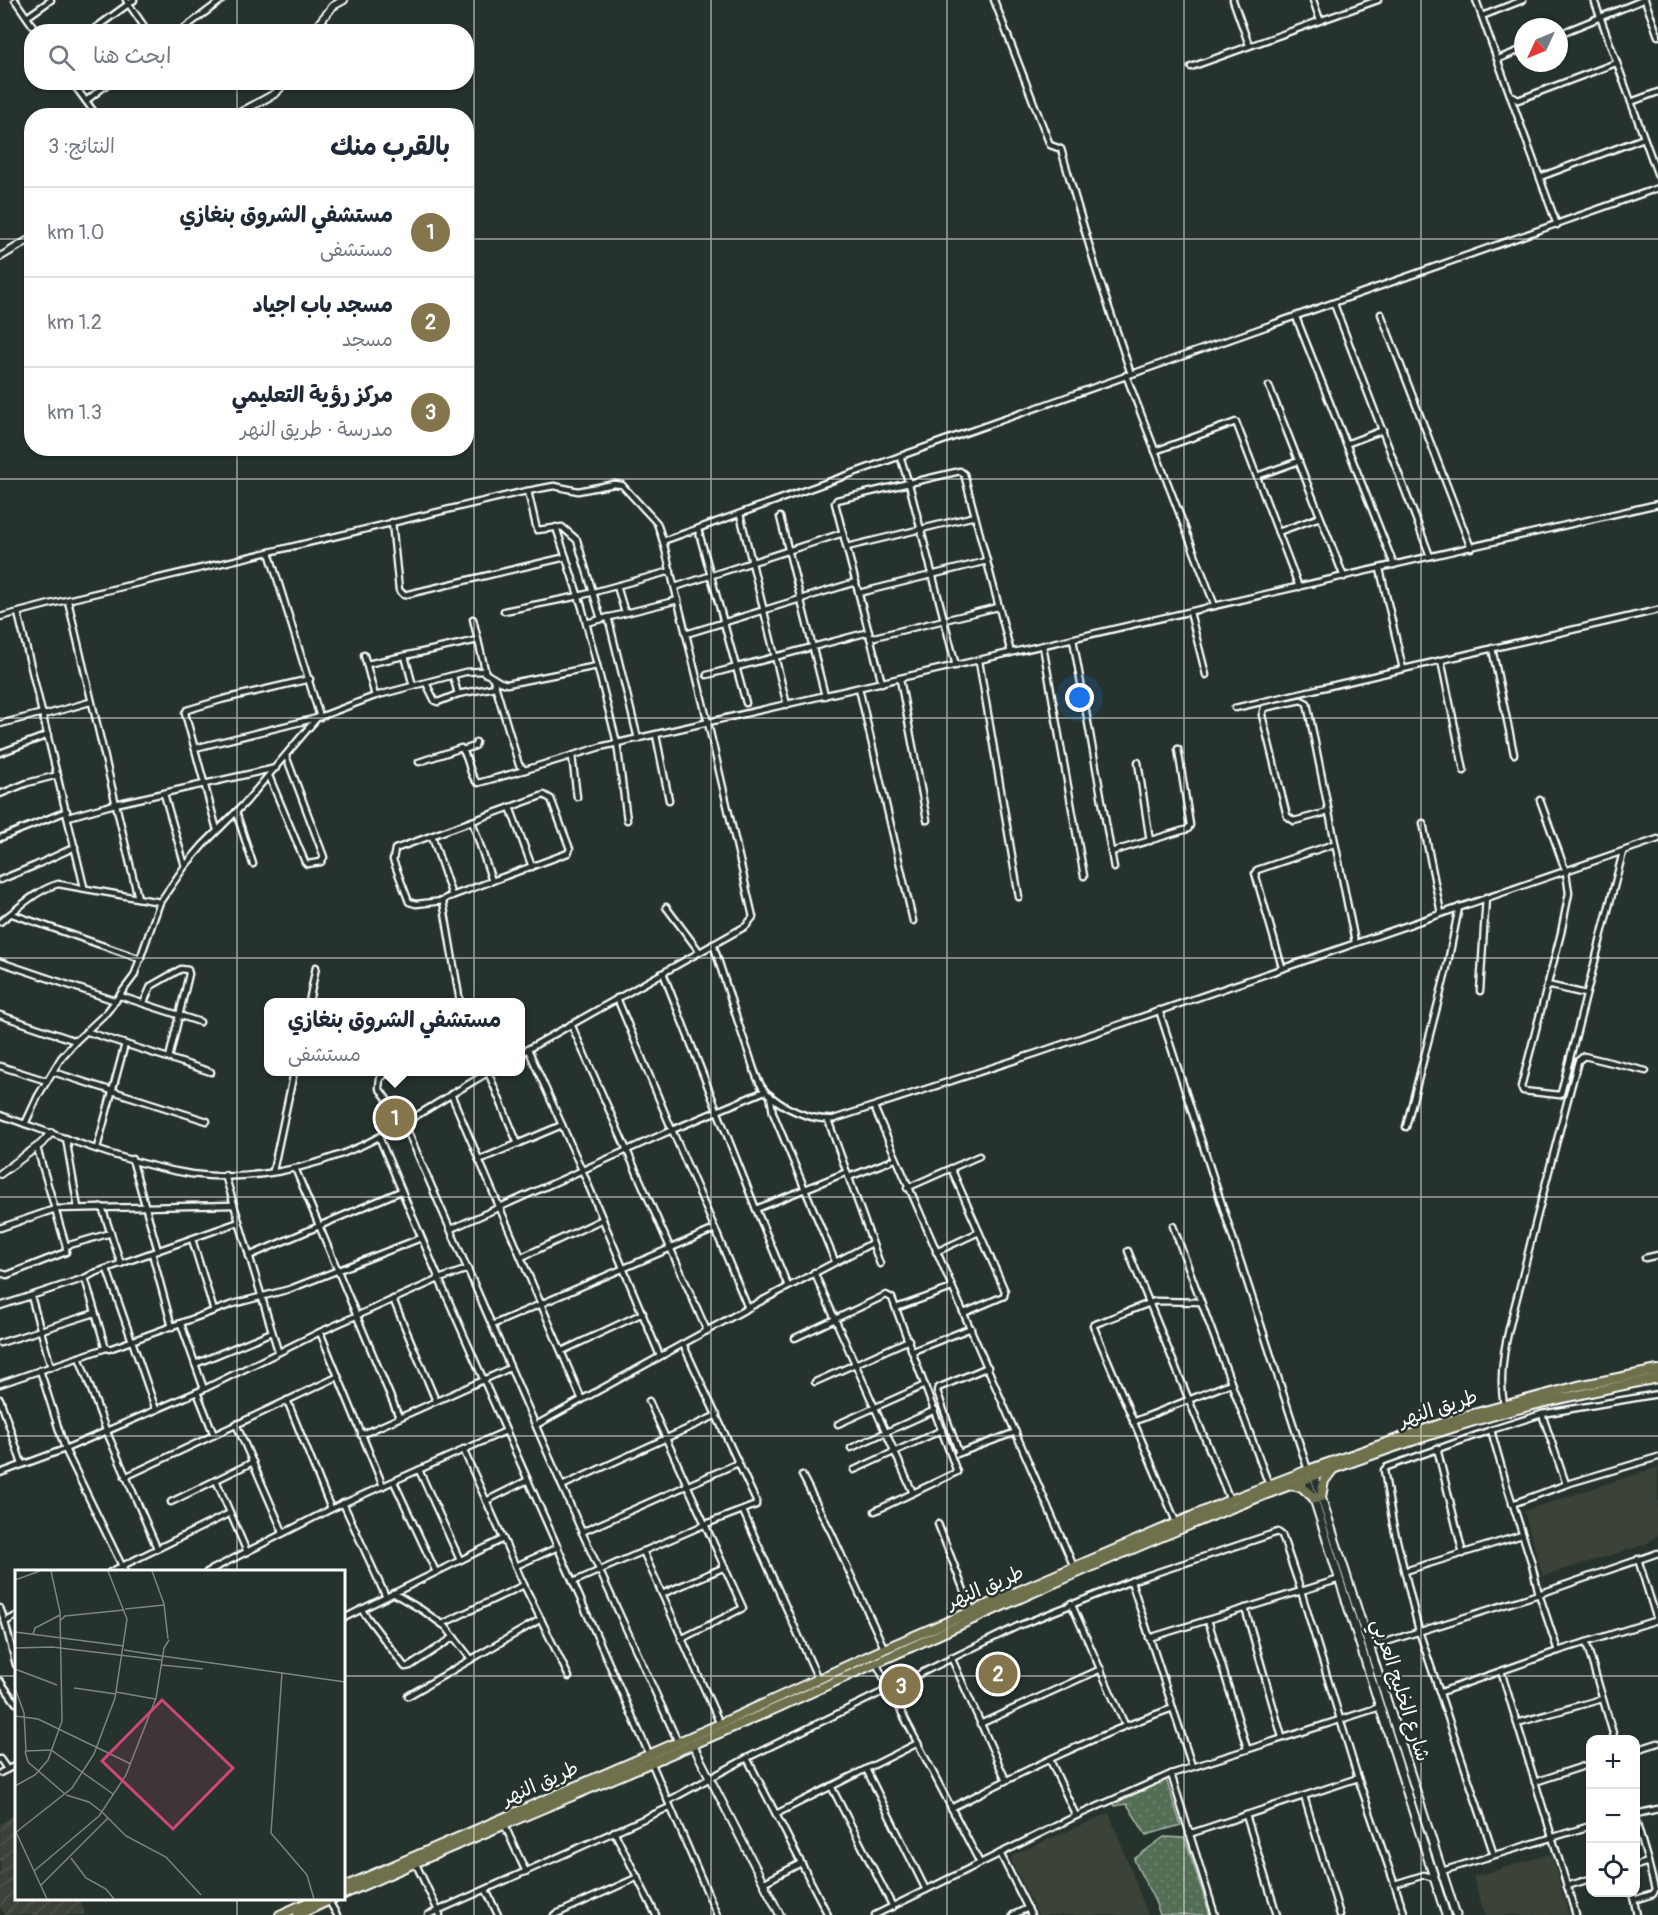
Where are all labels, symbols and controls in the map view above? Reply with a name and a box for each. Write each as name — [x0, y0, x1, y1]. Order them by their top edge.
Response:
north arrow — [1514, 18, 1568, 72]
search box — [24, 24, 474, 90]
icon: search — [45, 41, 78, 74]
text: ابحث هنا — [93, 42, 171, 70]
text: بالقرب منك — [330, 131, 450, 163]
text: النتائج: 3 — [48, 134, 115, 159]
text: مستشفي الشروق بنغازي — [179, 201, 393, 229]
text: 1.0 km — [48, 220, 104, 245]
text: 1 — [427, 220, 434, 245]
text: مستشفى — [320, 237, 393, 262]
text: مسجد باب اجياد — [253, 291, 393, 319]
text: 1.2 km — [48, 310, 102, 335]
text: 2 — [425, 310, 436, 335]
text: مسجد — [342, 327, 393, 352]
text: مركز رؤية التعليمي — [232, 381, 393, 409]
text: 1.3 km — [48, 400, 102, 425]
text: 3 — [425, 400, 436, 425]
text: مدرسة · طريق النهر — [240, 417, 393, 442]
your location — [1065, 683, 1094, 712]
popup — [264, 998, 525, 1076]
text: مستشفي الشروق بنغازي — [288, 1006, 501, 1034]
text: مستشفى — [288, 1042, 361, 1067]
pin: 1 — [376, 1096, 414, 1140]
street label: طريق النهر — [1393, 1383, 1481, 1433]
street label: طريق النهر — [941, 1560, 1028, 1615]
inset map — [15, 1570, 345, 1900]
street label: شارع الخليج العربي — [1361, 1615, 1436, 1766]
pin: 2 — [978, 1652, 1018, 1696]
pin: 3 — [882, 1664, 920, 1708]
map controls — [1586, 1735, 1640, 1897]
button: + — [1586, 1735, 1640, 1789]
street label: طريق النهر — [496, 1755, 582, 1812]
button: − — [1586, 1789, 1640, 1843]
button: locate — [1586, 1843, 1640, 1897]

